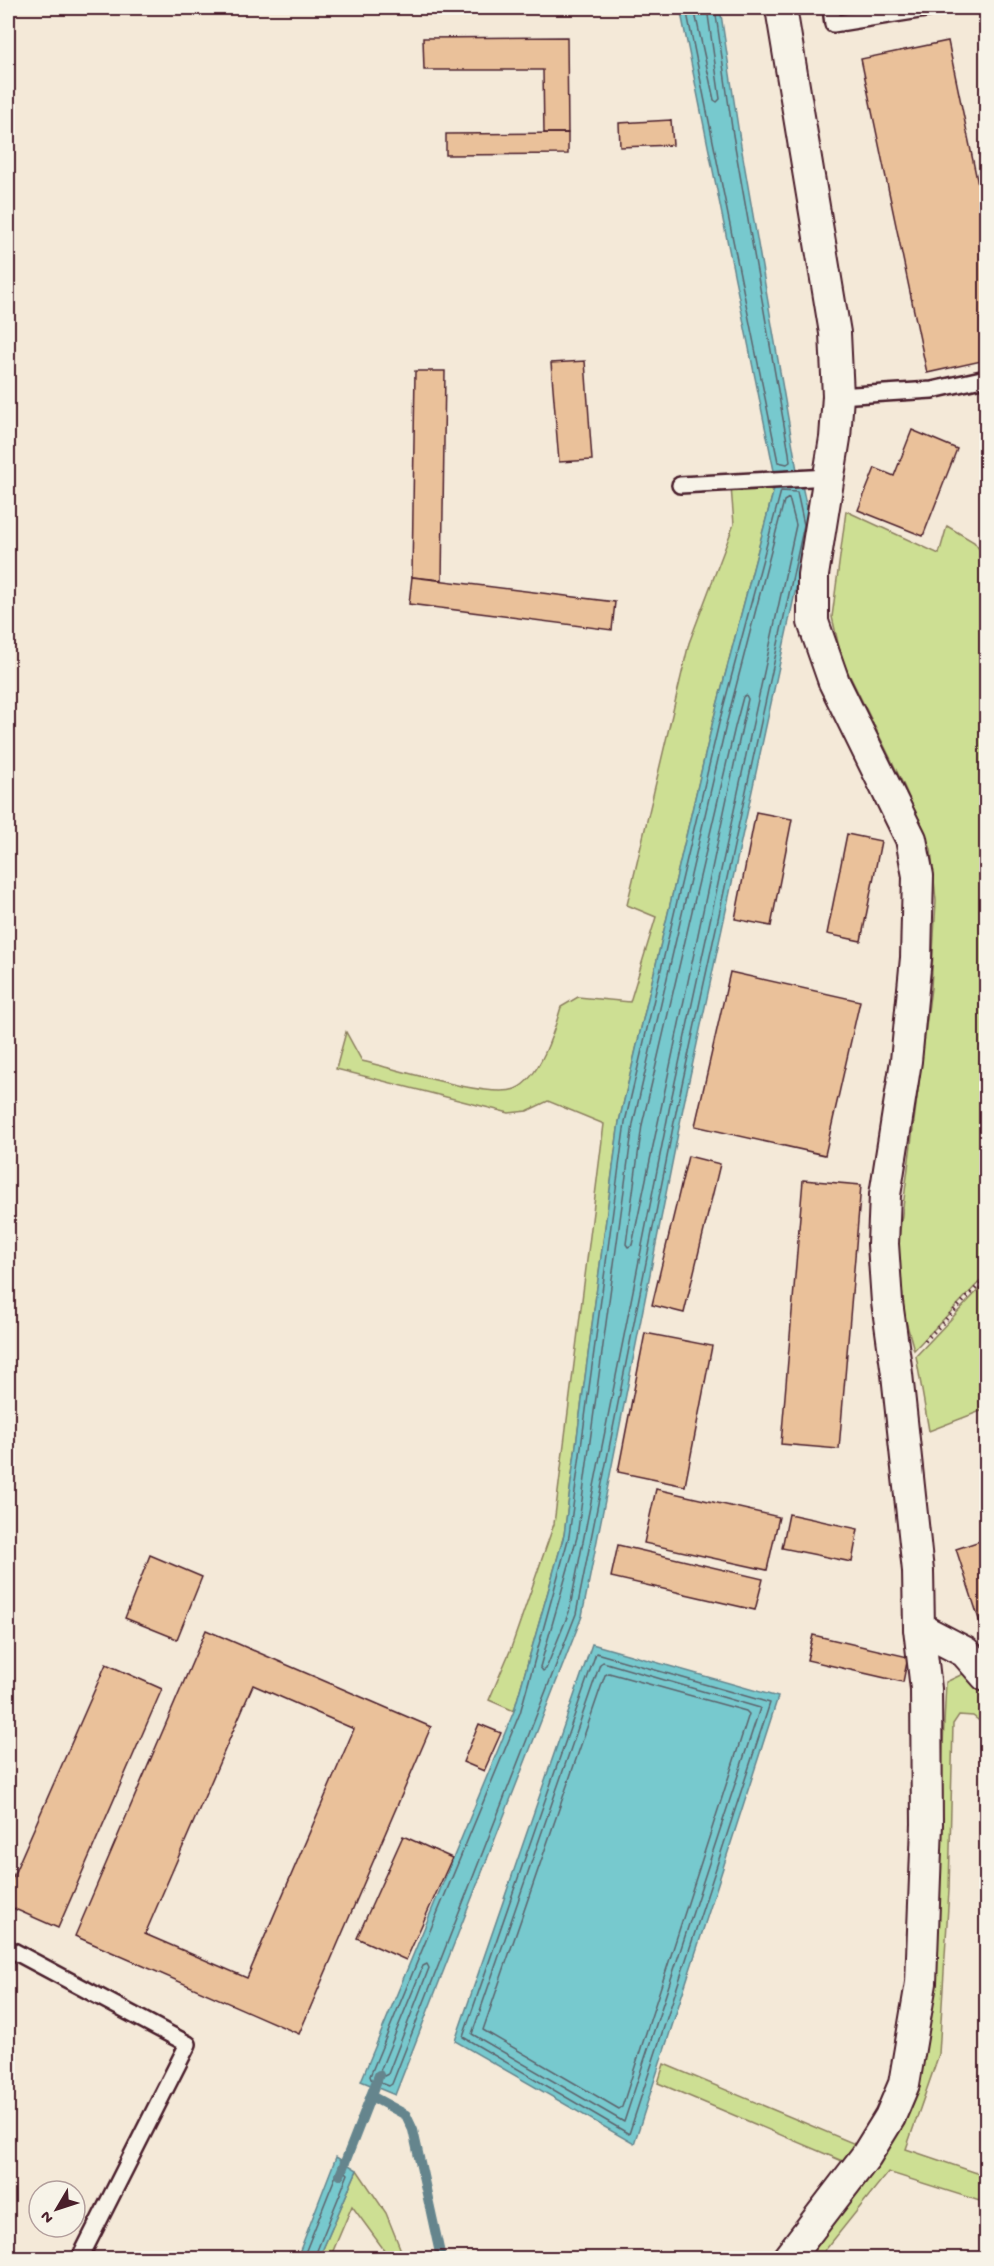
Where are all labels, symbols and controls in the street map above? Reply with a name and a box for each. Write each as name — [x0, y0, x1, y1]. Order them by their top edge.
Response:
north arrow — [27, 2179, 87, 2239]
text: N — [37, 2206, 59, 2226]

